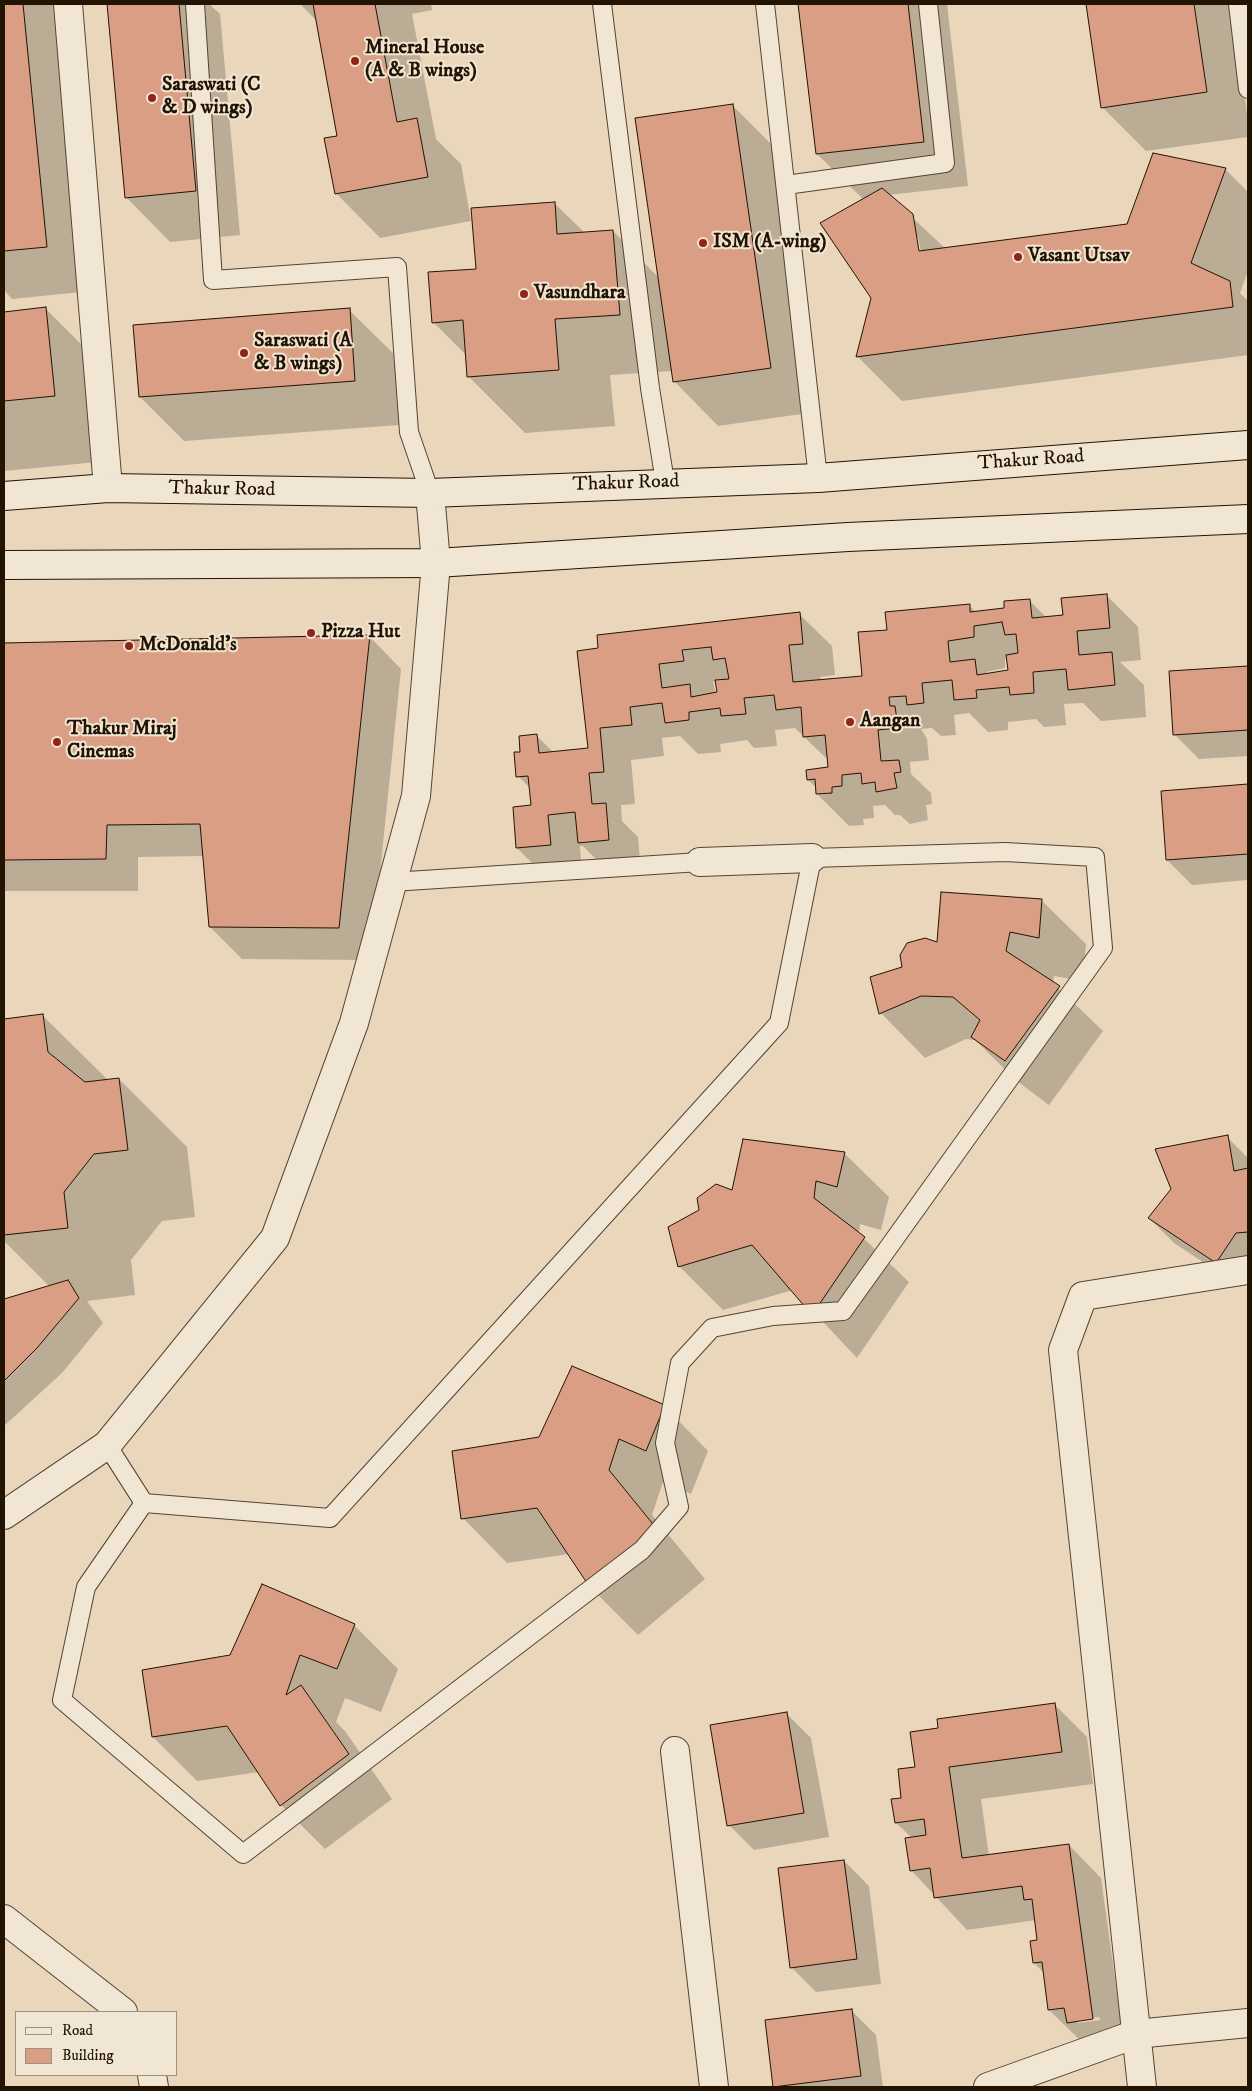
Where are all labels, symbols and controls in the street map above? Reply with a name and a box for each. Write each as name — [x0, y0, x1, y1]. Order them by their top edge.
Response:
place label: Mineral House (A & B wings) — [365, 37, 484, 84]
marker: Mineral House (A & B wings) — [349, 55, 361, 67]
place label: Saraswati (C & D wings) — [162, 74, 261, 121]
marker: Saraswati (C & D wings) — [146, 92, 158, 104]
place label: ISM (A-wing) — [713, 231, 827, 255]
marker: ISM (A-wing) — [697, 237, 709, 249]
place label: Vasant Utsav — [1028, 245, 1130, 269]
marker: Vasant Utsav — [1012, 251, 1024, 263]
place label: Vasundhara — [534, 282, 626, 306]
marker: Vasundhara — [518, 288, 530, 300]
place label: Saraswati (A & B wings) — [254, 330, 352, 377]
marker: Saraswati (A & B wings) — [238, 347, 250, 359]
street label: Thakur Road — [977, 445, 1085, 477]
street label: Thakur Road — [572, 470, 680, 498]
street label: Thakur Road — [168, 477, 276, 503]
place label: Pizza Hut — [321, 621, 400, 645]
marker: Pizza Hut — [305, 627, 317, 639]
place label: McDonald's — [139, 634, 237, 658]
marker: McDonald's — [123, 640, 135, 652]
place label: Aangan — [860, 710, 920, 734]
marker: Aangan — [844, 716, 856, 728]
place label: Thakur Miraj Cinemas — [67, 718, 177, 765]
marker: Thakur Miraj Cinemas — [51, 736, 63, 748]
legend — [15, 2011, 178, 2076]
text: Road — [62, 2021, 93, 2040]
text: Building — [62, 2046, 114, 2065]

